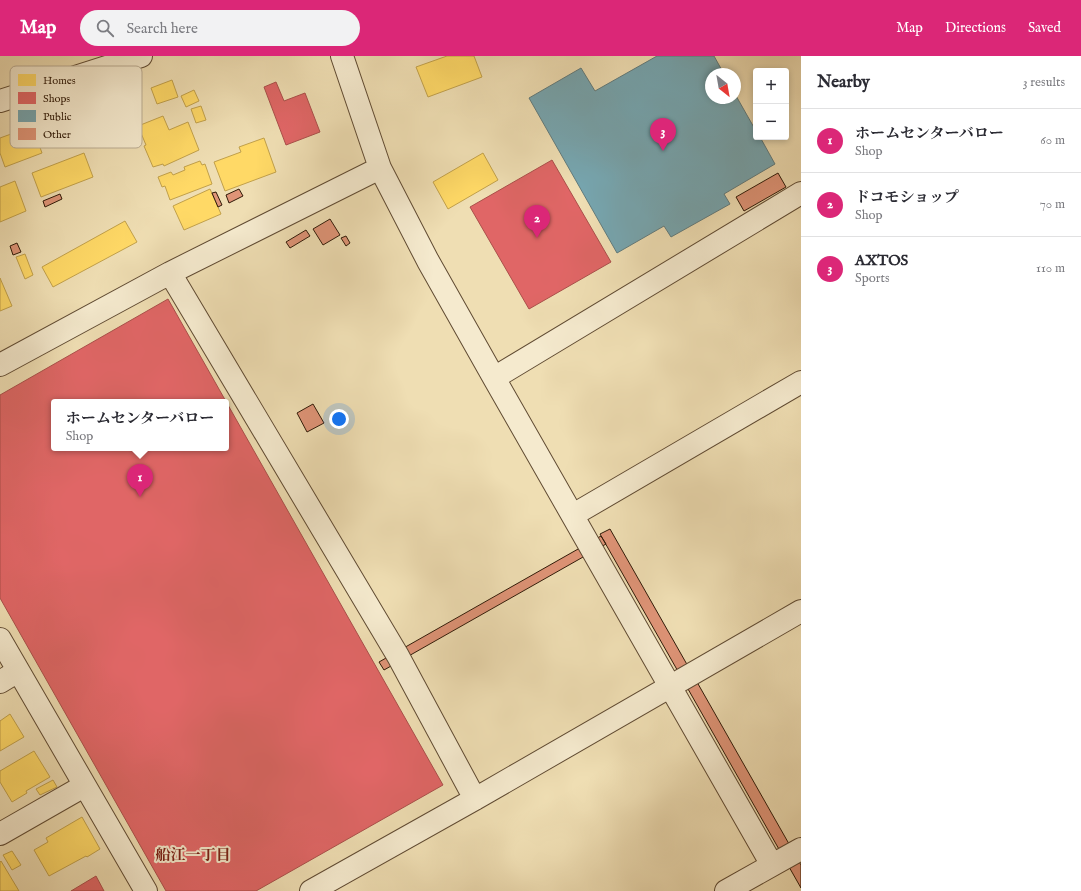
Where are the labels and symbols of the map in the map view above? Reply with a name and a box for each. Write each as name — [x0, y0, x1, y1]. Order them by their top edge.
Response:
legend — [10, 66, 142, 148]
north arrow — [705, 68, 741, 104]
text: Homes — [43, 74, 76, 88]
text: Shops — [43, 92, 70, 106]
text: Public — [43, 110, 72, 124]
pin: 3 — [650, 118, 676, 151]
text: Other — [43, 128, 71, 142]
pin: 2 — [524, 205, 550, 238]
your location — [329, 409, 349, 429]
pin: 1 — [127, 464, 153, 497]
district label: 船江一丁目 — [155, 846, 231, 865]

